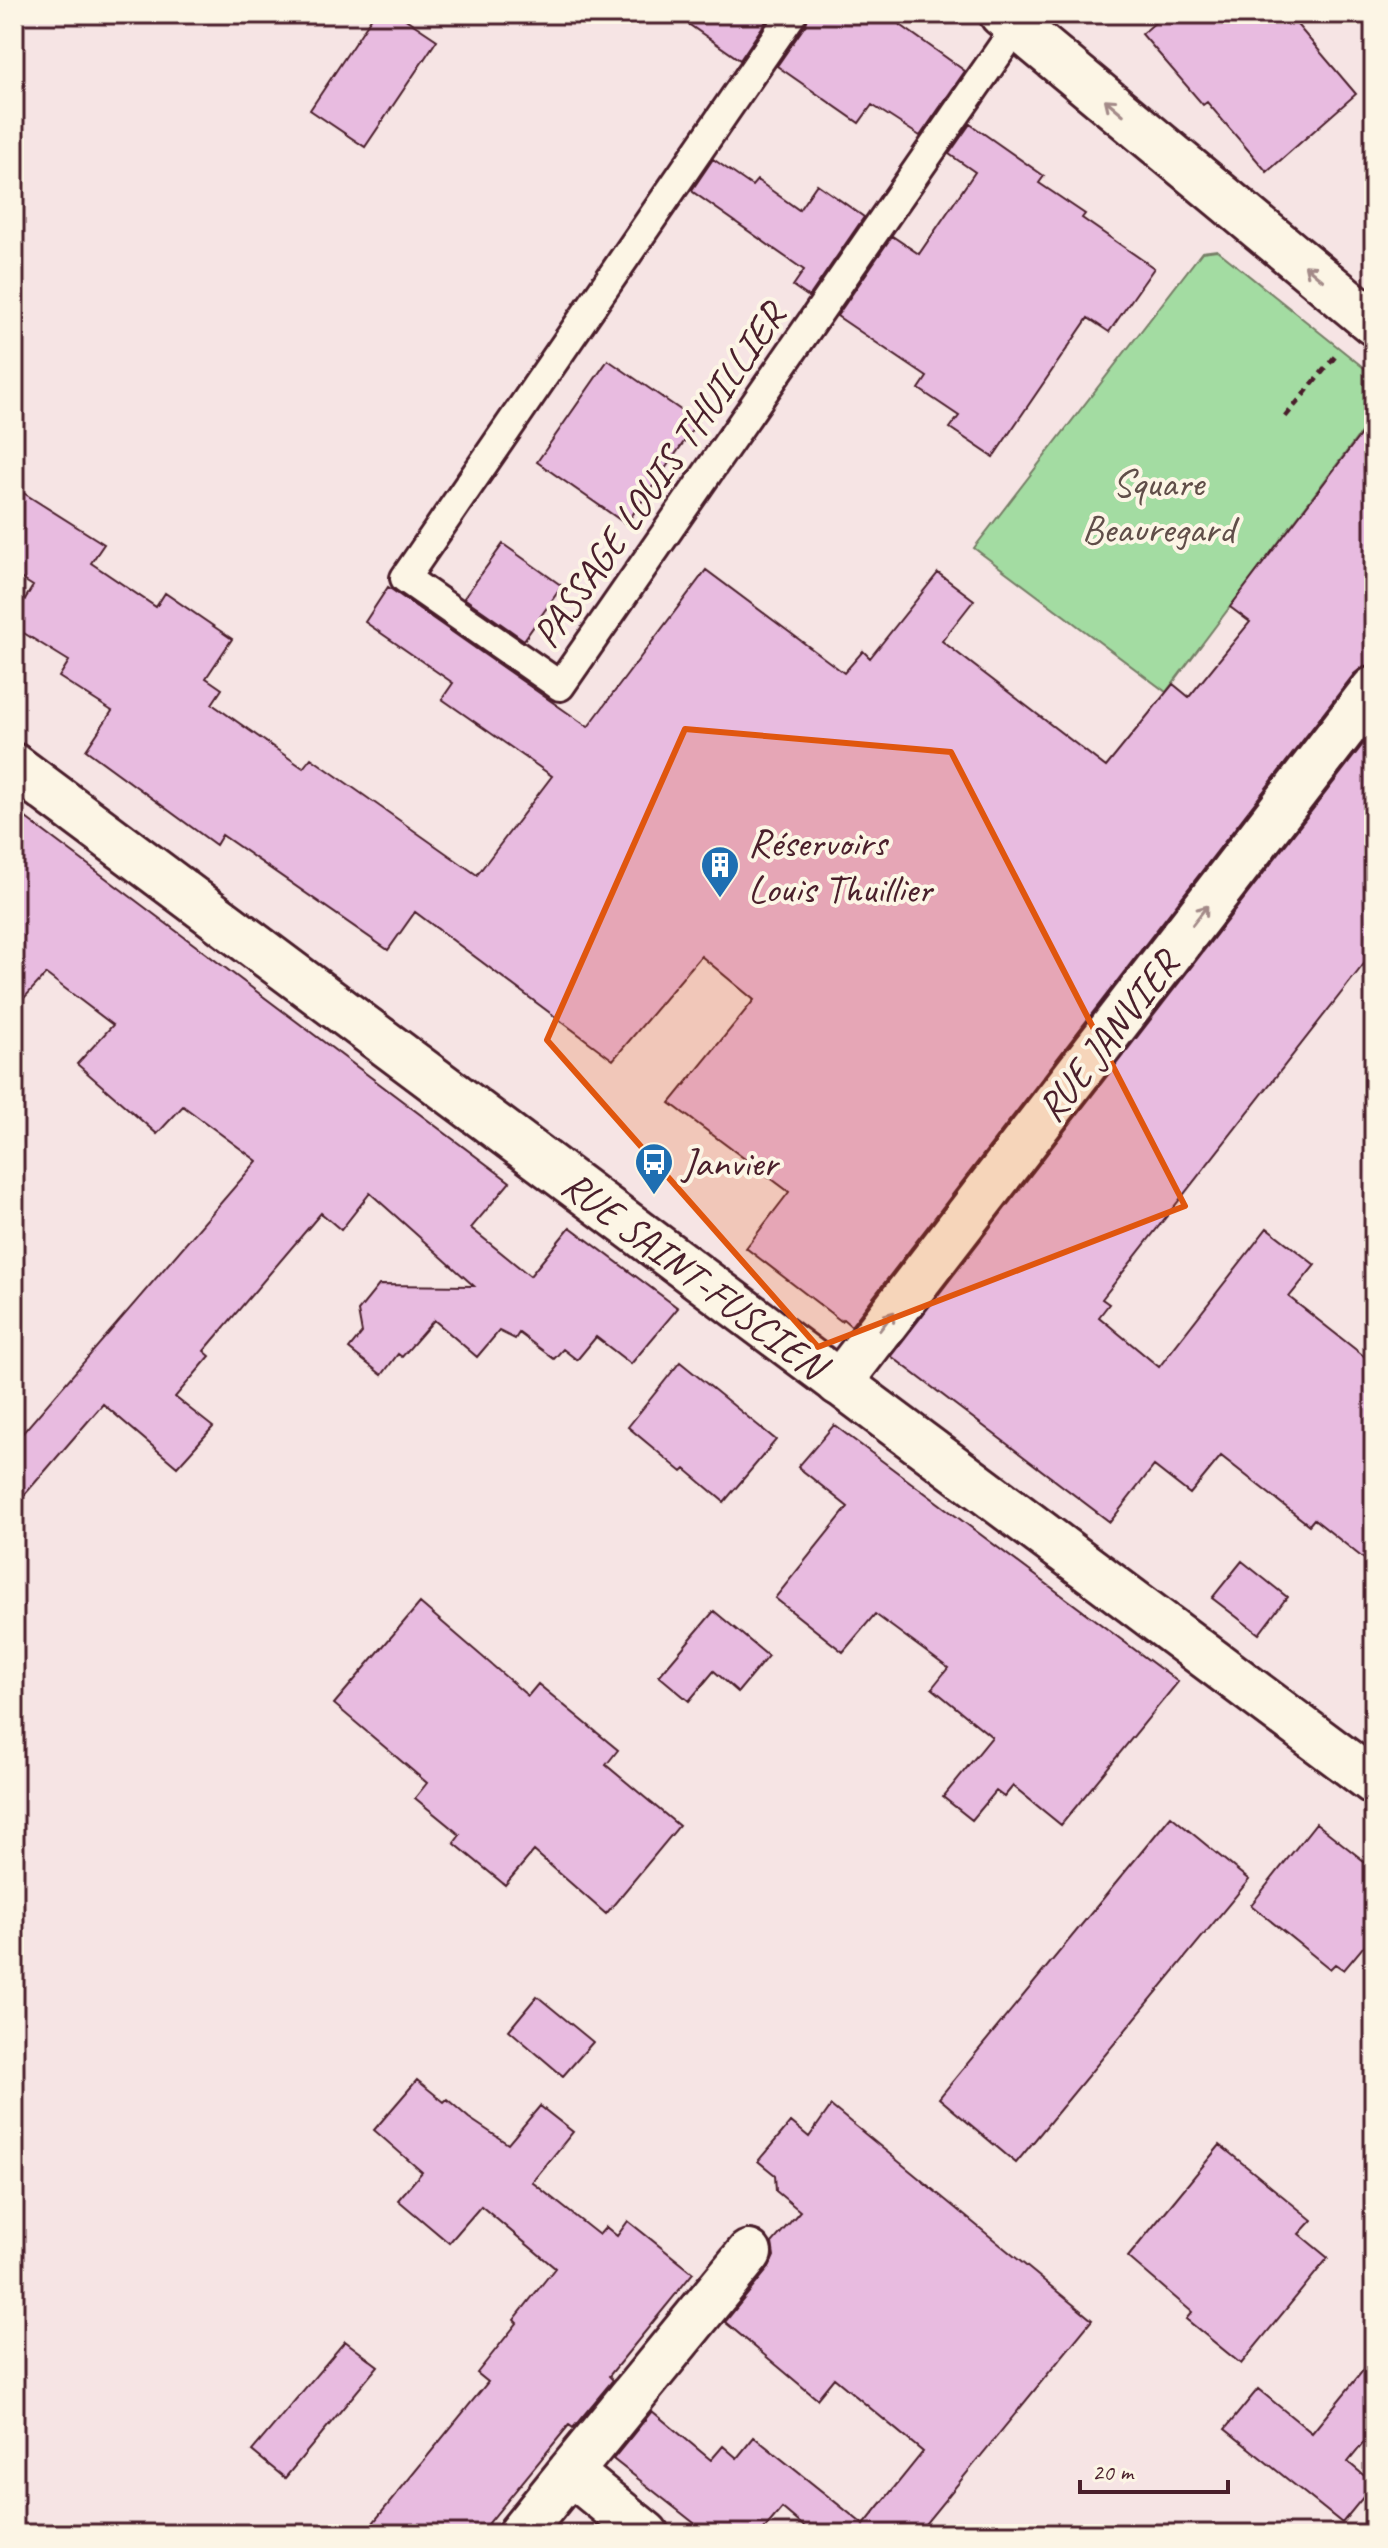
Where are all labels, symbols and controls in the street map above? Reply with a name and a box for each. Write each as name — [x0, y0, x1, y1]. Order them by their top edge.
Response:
one-way arrow — [1104, 98, 1125, 116]
one-way arrow — [1304, 264, 1325, 282]
street label: PASSAGE LOUIS THUILLIER — [521, 290, 799, 657]
park label: Square Beauregard — [1082, 458, 1240, 554]
place label: Réservoirs Louis Thuillier — [748, 818, 935, 914]
building icon: Réservoirs Louis Thuillier — [699, 844, 741, 899]
one-way arrow — [1191, 905, 1208, 927]
street label: RUE JANVIER — [1026, 938, 1192, 1132]
place label: Janvier — [680, 1138, 781, 1188]
bus stop icon: Janvier — [633, 1141, 675, 1196]
street label: RUE SAINT-FUSCIEN — [552, 1160, 840, 1394]
one-way arrow — [879, 1311, 896, 1332]
scale bar — [1080, 2444, 1228, 2494]
text: 20 m — [1092, 2457, 1135, 2487]

